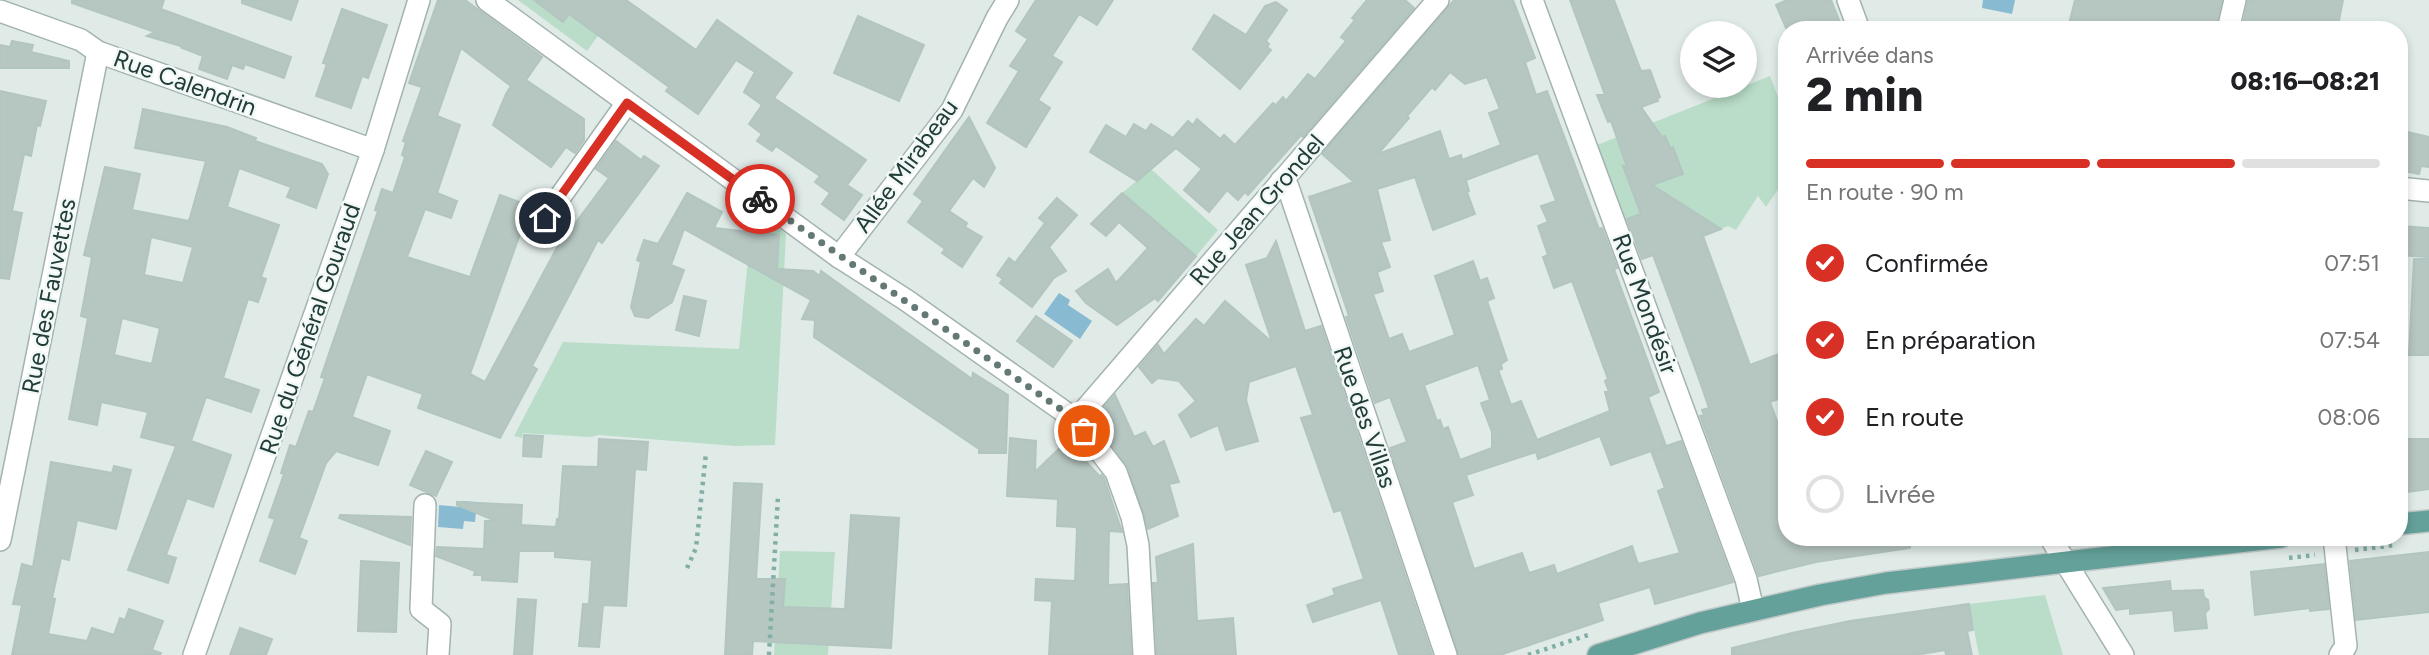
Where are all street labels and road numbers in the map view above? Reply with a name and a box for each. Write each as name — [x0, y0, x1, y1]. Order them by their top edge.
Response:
street label: Rue Calendrin — [110, 43, 261, 122]
street label: Allée Mirabeau — [847, 93, 964, 238]
street label: Rue Jean Grondel — [1183, 128, 1330, 291]
street label: Rue des Fauvettes — [15, 196, 82, 396]
street label: Rue du Général Gouraud — [253, 199, 366, 458]
street label: Rue Mondésir — [1607, 230, 1684, 378]
street label: Rue des Villas — [1328, 342, 1403, 491]

